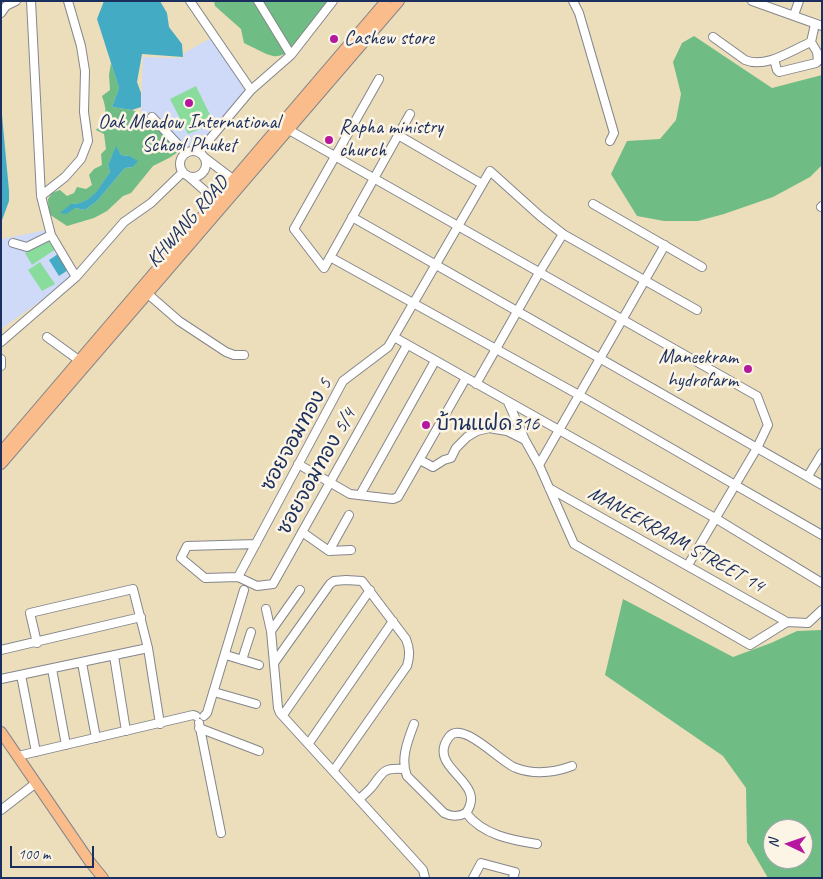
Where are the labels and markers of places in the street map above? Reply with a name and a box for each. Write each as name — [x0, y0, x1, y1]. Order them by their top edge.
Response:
place label: Cashew store — [344, 27, 434, 51]
marker: Cashew store — [328, 33, 340, 45]
marker: Oak Meadow International School Phuket — [183, 97, 195, 109]
place label: Oak Meadow International School Phuket — [98, 111, 280, 158]
place label: Rapha ministry church — [339, 116, 443, 163]
marker: Rapha ministry church — [323, 134, 335, 146]
place label: Maneekram hydrofarm — [658, 346, 738, 393]
marker: Maneekram hydrofarm — [742, 363, 754, 375]
place label: บ้านแฝด316 — [436, 413, 539, 437]
marker: บ้านแฝด316 — [420, 419, 432, 431]

